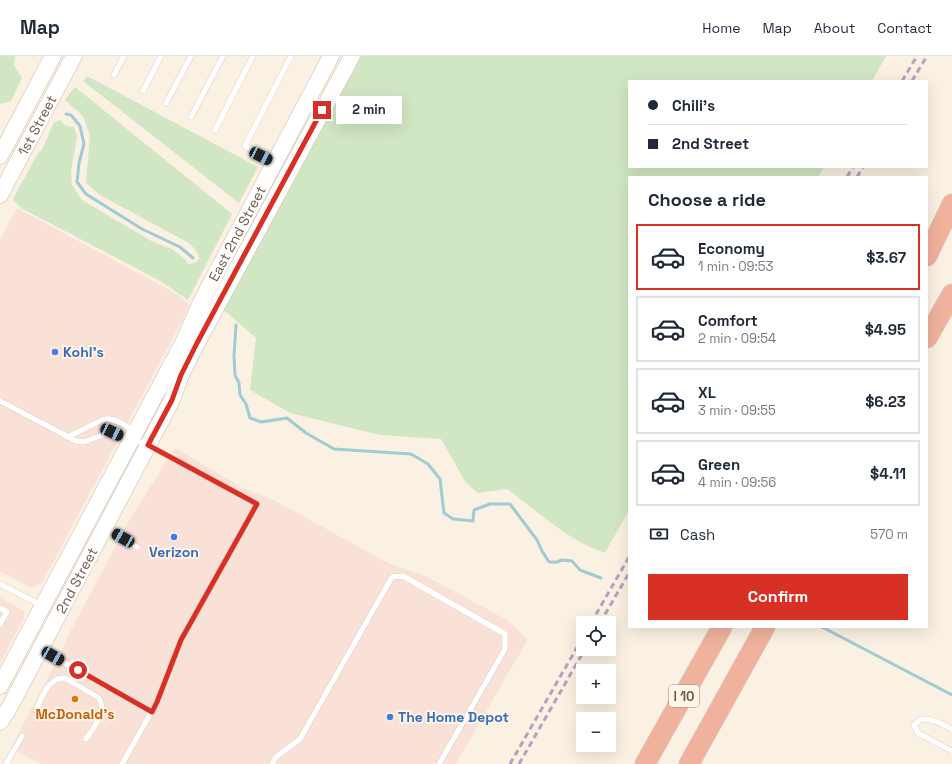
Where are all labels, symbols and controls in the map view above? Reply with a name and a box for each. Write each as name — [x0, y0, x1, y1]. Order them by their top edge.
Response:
text: Map — [20, 15, 60, 40]
text: Home — [702, 19, 740, 37]
text: Map — [762, 19, 792, 37]
text: About — [814, 19, 855, 37]
text: Contact — [877, 19, 932, 37]
street label: 1st Street — [14, 92, 61, 159]
callout: 2 min — [336, 96, 402, 124]
text: Chili's — [672, 96, 715, 115]
route end — [313, 101, 331, 119]
text: 2 min — [352, 101, 386, 118]
text: 2nd Street — [672, 134, 749, 153]
car — [248, 145, 274, 167]
street label: East 2nd Street — [205, 183, 270, 284]
text: Choose a ride — [648, 188, 766, 211]
icon: car — [650, 239, 686, 275]
text: Economy — [698, 239, 765, 258]
text: $3.67 — [866, 248, 906, 267]
text: 1 min · 09:53 — [698, 258, 773, 275]
icon: car — [650, 311, 686, 347]
text: Comfort — [698, 311, 758, 330]
text: $4.95 — [865, 320, 906, 339]
text: 2 min · 09:54 — [698, 330, 776, 347]
place label: Kohl's — [63, 343, 104, 361]
marker: Kohl's — [50, 347, 60, 357]
icon: car — [650, 383, 686, 419]
text: XL — [698, 383, 716, 402]
text: $6.23 — [865, 392, 906, 411]
text: 3 min · 09:55 — [698, 402, 776, 419]
car — [99, 421, 125, 443]
icon: car — [650, 455, 686, 491]
text: Green — [698, 455, 740, 474]
text: $4.11 — [870, 464, 906, 483]
text: 4 min · 09:56 — [698, 474, 776, 491]
icon: cash — [648, 523, 670, 545]
text: Cash — [680, 525, 715, 544]
text: 570 m — [870, 526, 908, 543]
car — [110, 527, 136, 549]
marker: Verizon — [169, 532, 179, 542]
place label: Verizon — [149, 543, 199, 561]
street label: 2nd Street — [52, 544, 101, 617]
button: Confirm — [648, 574, 908, 620]
map controls — [576, 616, 616, 752]
button: locate — [576, 616, 616, 656]
car — [40, 645, 66, 667]
route start — [69, 661, 87, 679]
button: + — [576, 664, 616, 704]
road number: I 10 — [669, 685, 699, 707]
marker: McDonald's — [70, 694, 80, 704]
place label: McDonald's — [35, 705, 115, 723]
place label: The Home Depot — [398, 708, 509, 726]
marker: The Home Depot — [385, 712, 395, 722]
button: − — [576, 712, 616, 752]

